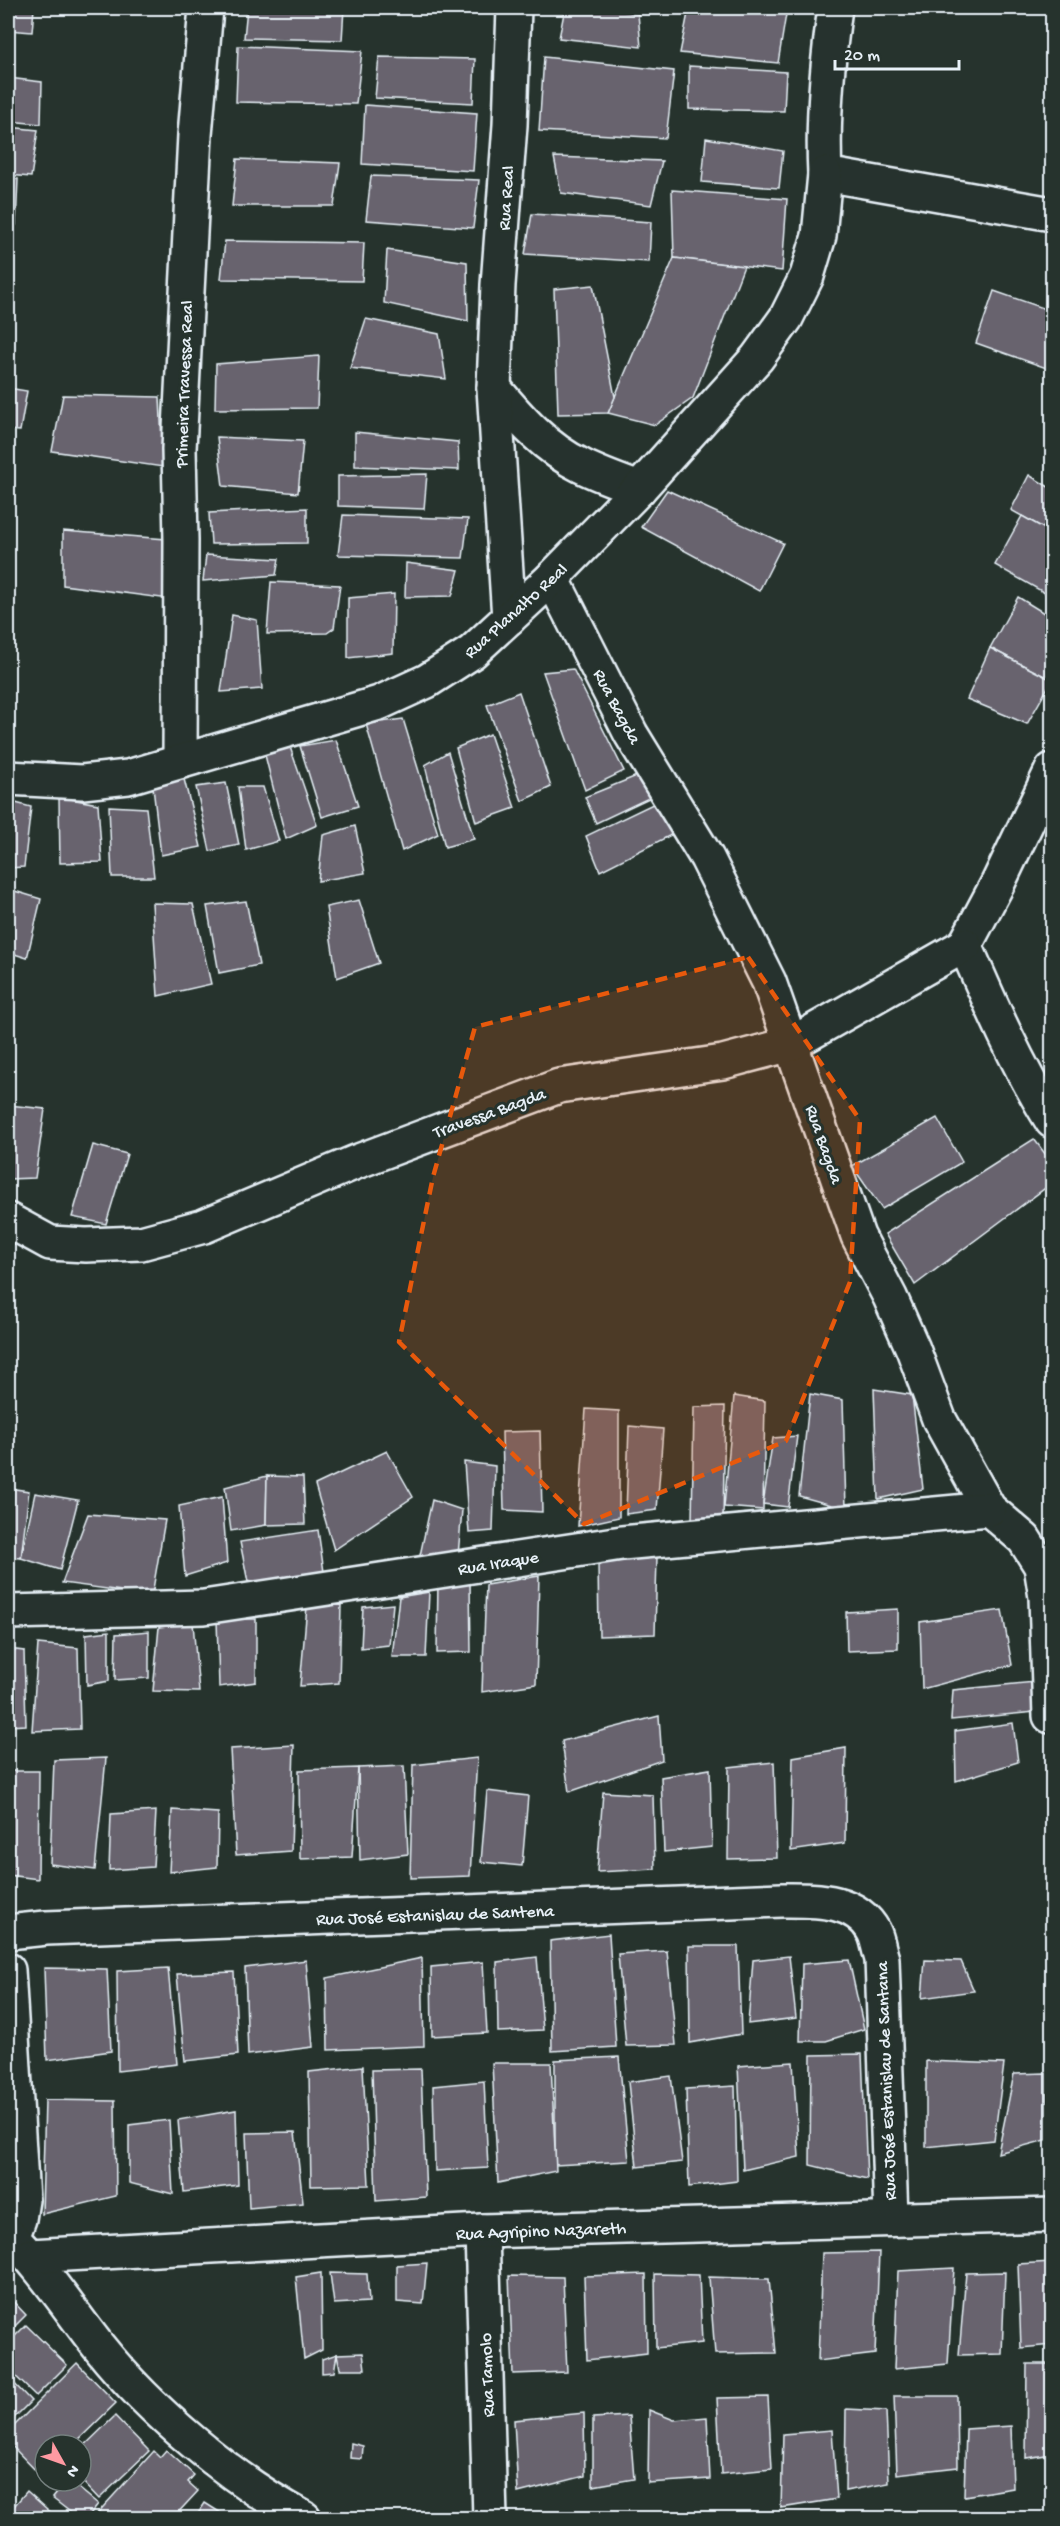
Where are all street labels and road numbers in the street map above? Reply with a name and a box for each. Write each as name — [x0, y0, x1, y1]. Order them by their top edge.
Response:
street label: Rua Real — [495, 165, 520, 231]
street label: Primeira Travessa Real — [172, 300, 199, 469]
street label: Rua Planalto Real — [461, 560, 573, 664]
street label: Rua Bagda — [587, 666, 645, 749]
street label: Travessa Bagda — [430, 1084, 550, 1145]
street label: Rua Bagda — [799, 1103, 846, 1188]
street label: Rua Iraque — [457, 1548, 541, 1581]
street label: Rua José Estanislau de Santena — [316, 1902, 556, 1931]
street label: Rua José Estanislau de Santana — [873, 1960, 902, 2201]
street label: Rua Agripino Nazareth — [455, 2219, 627, 2246]
street label: Rua Tamolo — [477, 2332, 500, 2417]

